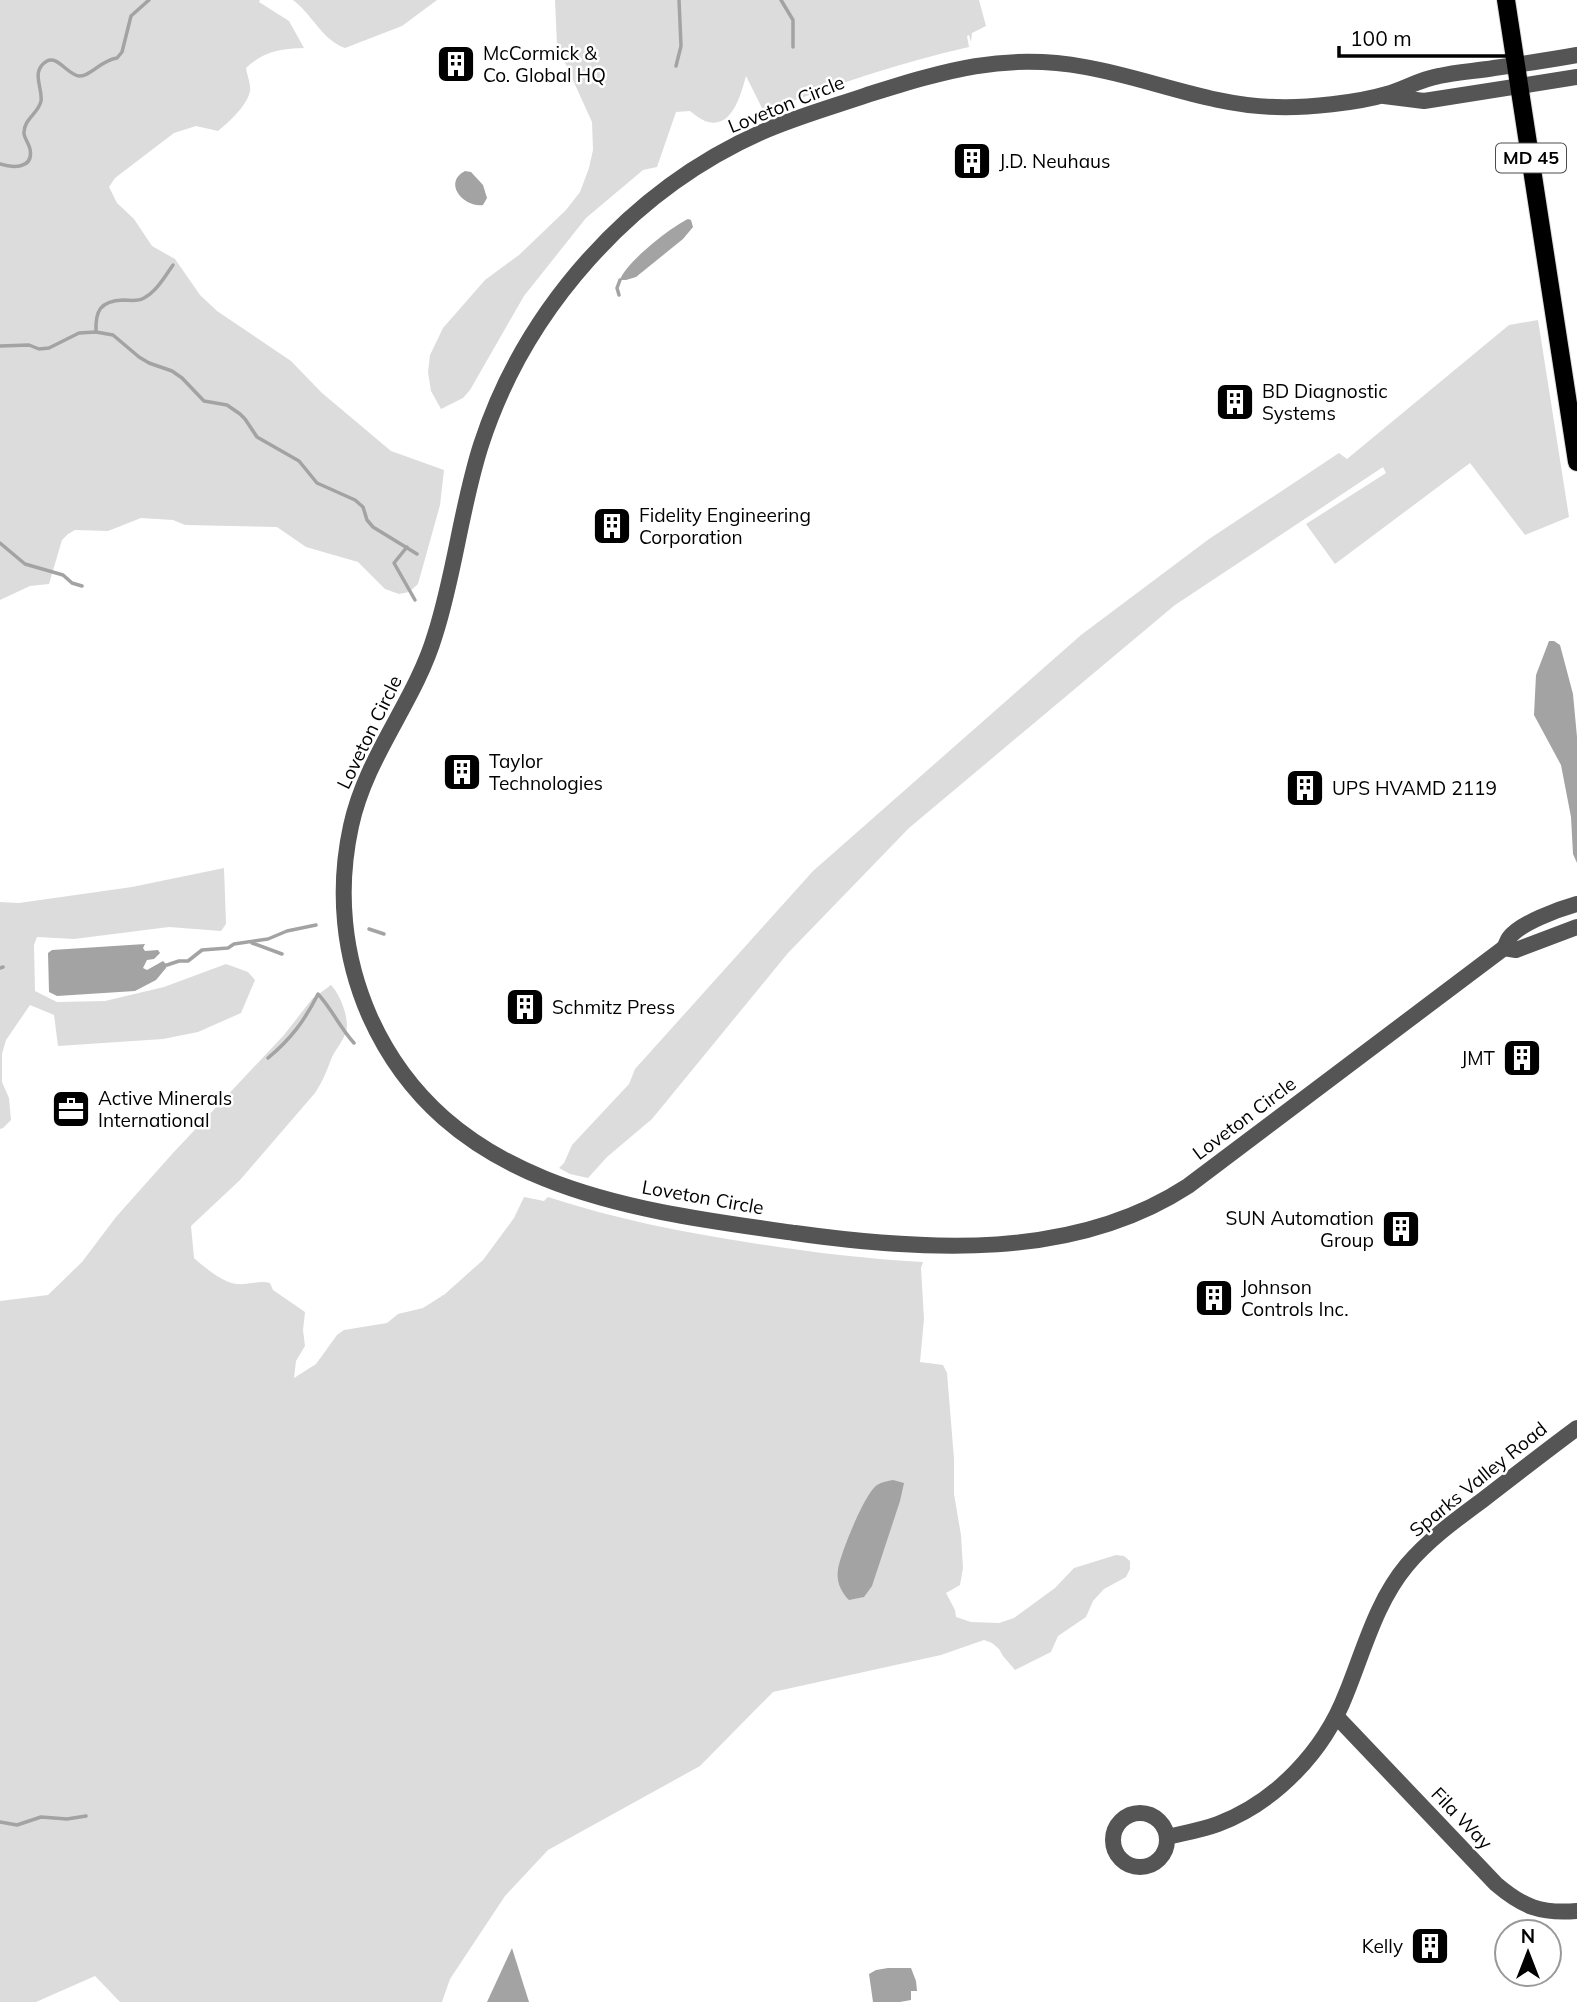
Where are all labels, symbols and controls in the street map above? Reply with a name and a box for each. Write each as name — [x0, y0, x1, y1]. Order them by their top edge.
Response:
scale bar — [1339, 14, 1512, 58]
text: 100 m — [1350, 25, 1412, 51]
place label: McCormick & Co. Global HQ — [483, 41, 606, 87]
building icon: McCormick & Co. Global HQ — [435, 43, 477, 85]
street label: Loveton Circle — [724, 70, 848, 138]
building icon: J.D. Neuhaus — [951, 140, 993, 182]
road number: MD 45 — [1496, 144, 1566, 173]
place label: J.D. Neuhaus — [999, 149, 1111, 173]
place label: BD Diagnostic Systems — [1262, 379, 1388, 425]
building icon: BD Diagnostic Systems — [1214, 381, 1256, 423]
place label: Fidelity Engineering Corporation — [639, 503, 811, 549]
building icon: Fidelity Engineering Corporation — [591, 505, 633, 547]
street label: Loveton Circle — [331, 671, 407, 793]
place label: Taylor Technologies — [489, 749, 603, 795]
building icon: Taylor Technologies — [441, 751, 483, 793]
building icon: UPS HVAMD 2119 — [1284, 767, 1326, 809]
place label: UPS HVAMD 2119 — [1332, 776, 1497, 800]
building icon: Schmitz Press — [504, 986, 546, 1028]
place label: Schmitz Press — [552, 995, 675, 1019]
building icon: JMT — [1501, 1037, 1543, 1079]
place label: JMT — [1461, 1046, 1496, 1070]
street label: Loveton Circle — [1188, 1071, 1300, 1165]
place label: Active Minerals International — [98, 1086, 232, 1132]
office icon: Active Minerals International — [50, 1088, 92, 1130]
street label: Loveton Circle — [640, 1174, 766, 1220]
place label: SUN Automation Group — [1226, 1206, 1374, 1252]
building icon: SUN Automation Group — [1380, 1208, 1422, 1250]
place label: Johnson Controls Inc. — [1241, 1275, 1348, 1321]
building icon: Johnson Controls Inc. — [1193, 1277, 1235, 1319]
street label: Sparks Valley Road — [1404, 1416, 1552, 1542]
street label: Fila Way — [1426, 1782, 1498, 1854]
north arrow — [1493, 1918, 1563, 1988]
text: N — [1521, 1924, 1535, 1948]
building icon: Kelly — [1409, 1925, 1451, 1967]
place label: Kelly — [1362, 1934, 1403, 1958]

